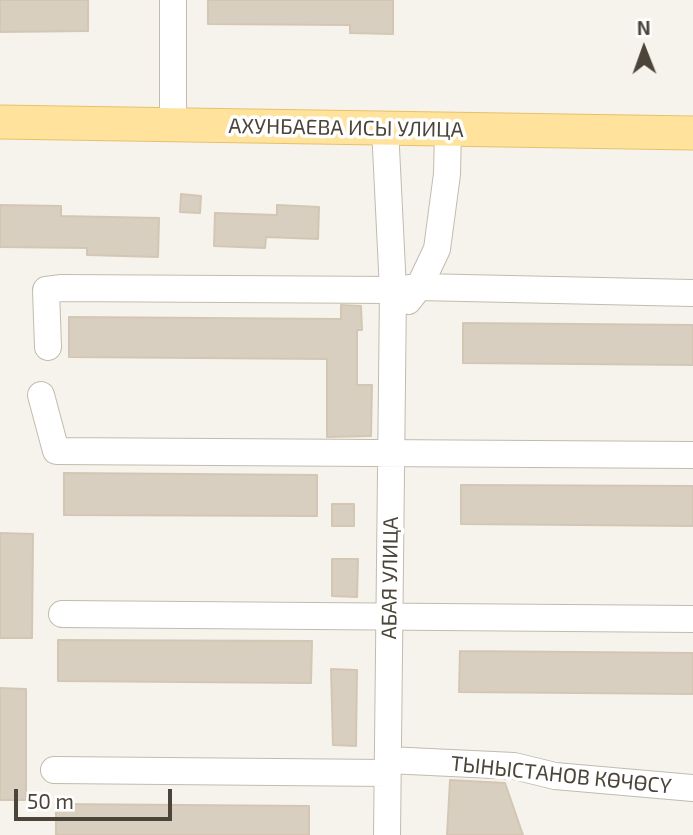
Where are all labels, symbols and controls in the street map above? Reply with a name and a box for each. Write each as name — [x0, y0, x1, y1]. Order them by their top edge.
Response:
north arrow — [609, 14, 679, 84]
text: N — [637, 16, 651, 39]
street label: АХУНБАЕВА ИСЫ УЛИЦА — [228, 113, 464, 143]
street label: АБАЯ УЛИЦА — [376, 516, 404, 640]
street label: ТЫНЫСТАНОВ КӨЧӨСҮ — [449, 751, 673, 799]
scale bar — [18, 776, 175, 820]
text: 50 m — [27, 788, 74, 813]

